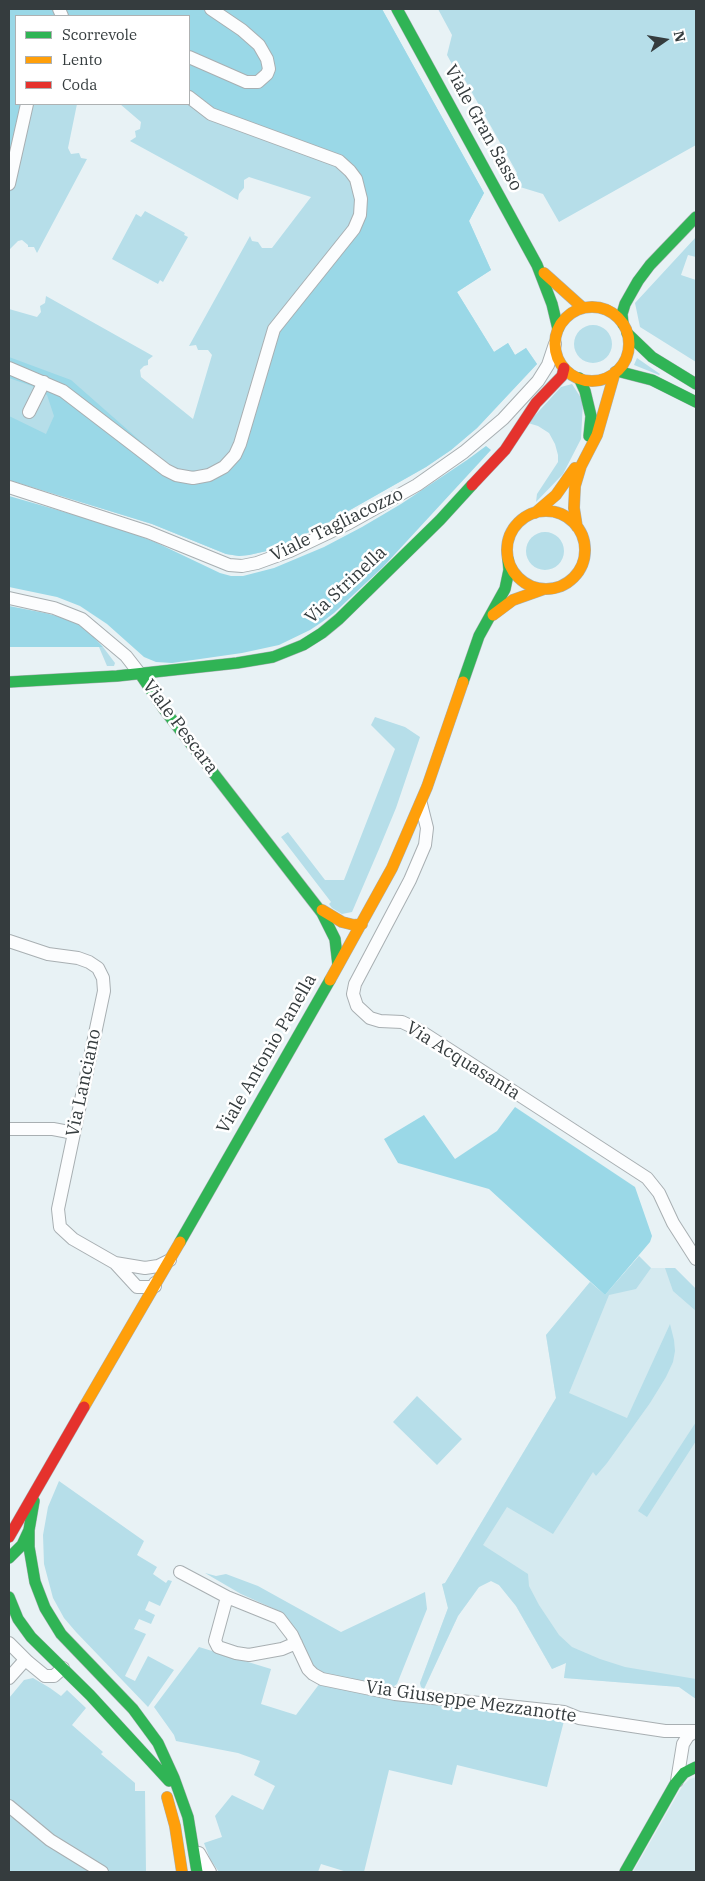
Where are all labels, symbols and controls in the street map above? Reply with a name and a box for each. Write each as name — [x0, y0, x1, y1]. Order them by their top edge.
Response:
legend — [15, 15, 190, 105]
north arrow — [640, 15, 690, 65]
text: Scorrevole — [62, 25, 137, 44]
text: N — [670, 29, 690, 44]
text: Lento — [62, 50, 102, 69]
street label: Viale Gran Sasso — [439, 61, 527, 195]
text: Coda — [62, 75, 98, 94]
street label: Viale Tagliacozzo — [267, 483, 407, 567]
street label: Via Strinella — [301, 542, 391, 628]
street label: Viale Pescara — [138, 676, 222, 778]
street label: Viale Antonio Panella — [212, 970, 322, 1138]
street label: Via Acquasanta — [402, 1017, 524, 1105]
street label: Via Lanciano — [62, 1027, 106, 1139]
street label: Via Giuseppe Mezzanotte — [364, 1676, 578, 1728]

